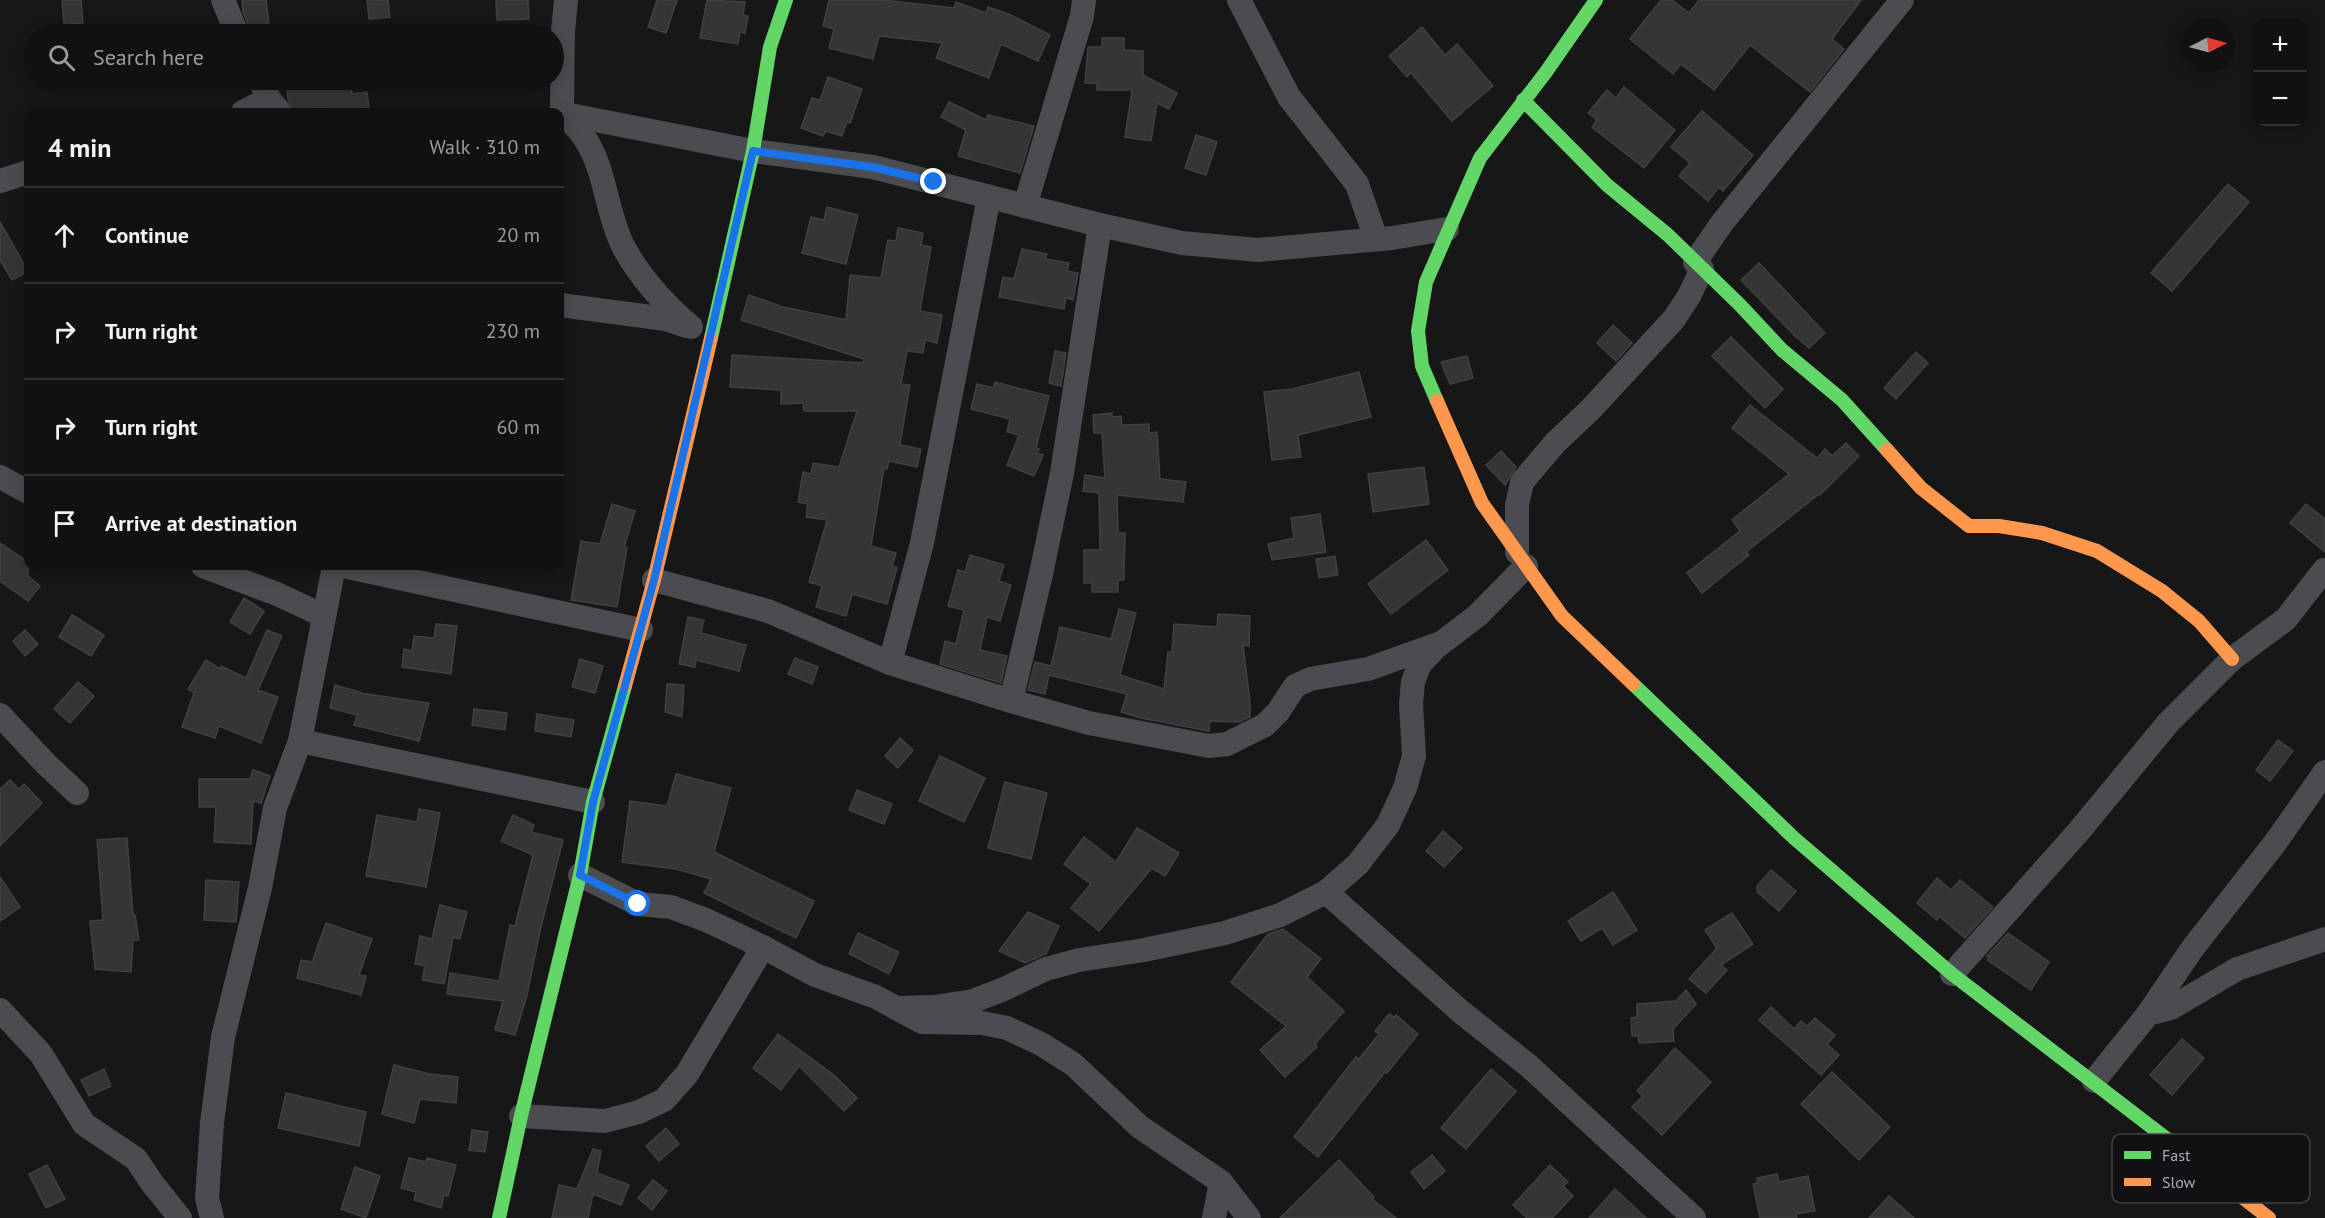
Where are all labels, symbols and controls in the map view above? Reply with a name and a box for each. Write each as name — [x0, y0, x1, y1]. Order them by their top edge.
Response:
north arrow — [2181, 18, 2235, 72]
map controls — [2253, 18, 2307, 126]
button: + — [2253, 18, 2307, 72]
search box — [24, 24, 564, 90]
icon: search — [45, 41, 78, 74]
text: Search here — [93, 43, 204, 71]
button: − — [2253, 72, 2307, 126]
text: 4 min — [48, 131, 111, 164]
text: Walk · 310 m — [429, 134, 540, 160]
route end — [920, 168, 946, 194]
icon: ahead — [48, 219, 81, 252]
text: Continue — [105, 221, 189, 249]
text: 20 m — [497, 222, 540, 248]
icon: right — [48, 315, 81, 348]
text: Turn right — [105, 317, 197, 345]
text: 230 m — [486, 318, 540, 344]
icon: right — [48, 411, 81, 444]
text: Turn right — [105, 413, 197, 441]
text: 60 m — [497, 414, 540, 440]
icon: arrive — [48, 507, 81, 540]
text: Arrive at destination — [105, 509, 297, 537]
route start — [624, 890, 650, 916]
legend — [2112, 1134, 2310, 1203]
text: Fast — [2162, 1145, 2191, 1165]
text: Slow — [2162, 1172, 2196, 1192]

